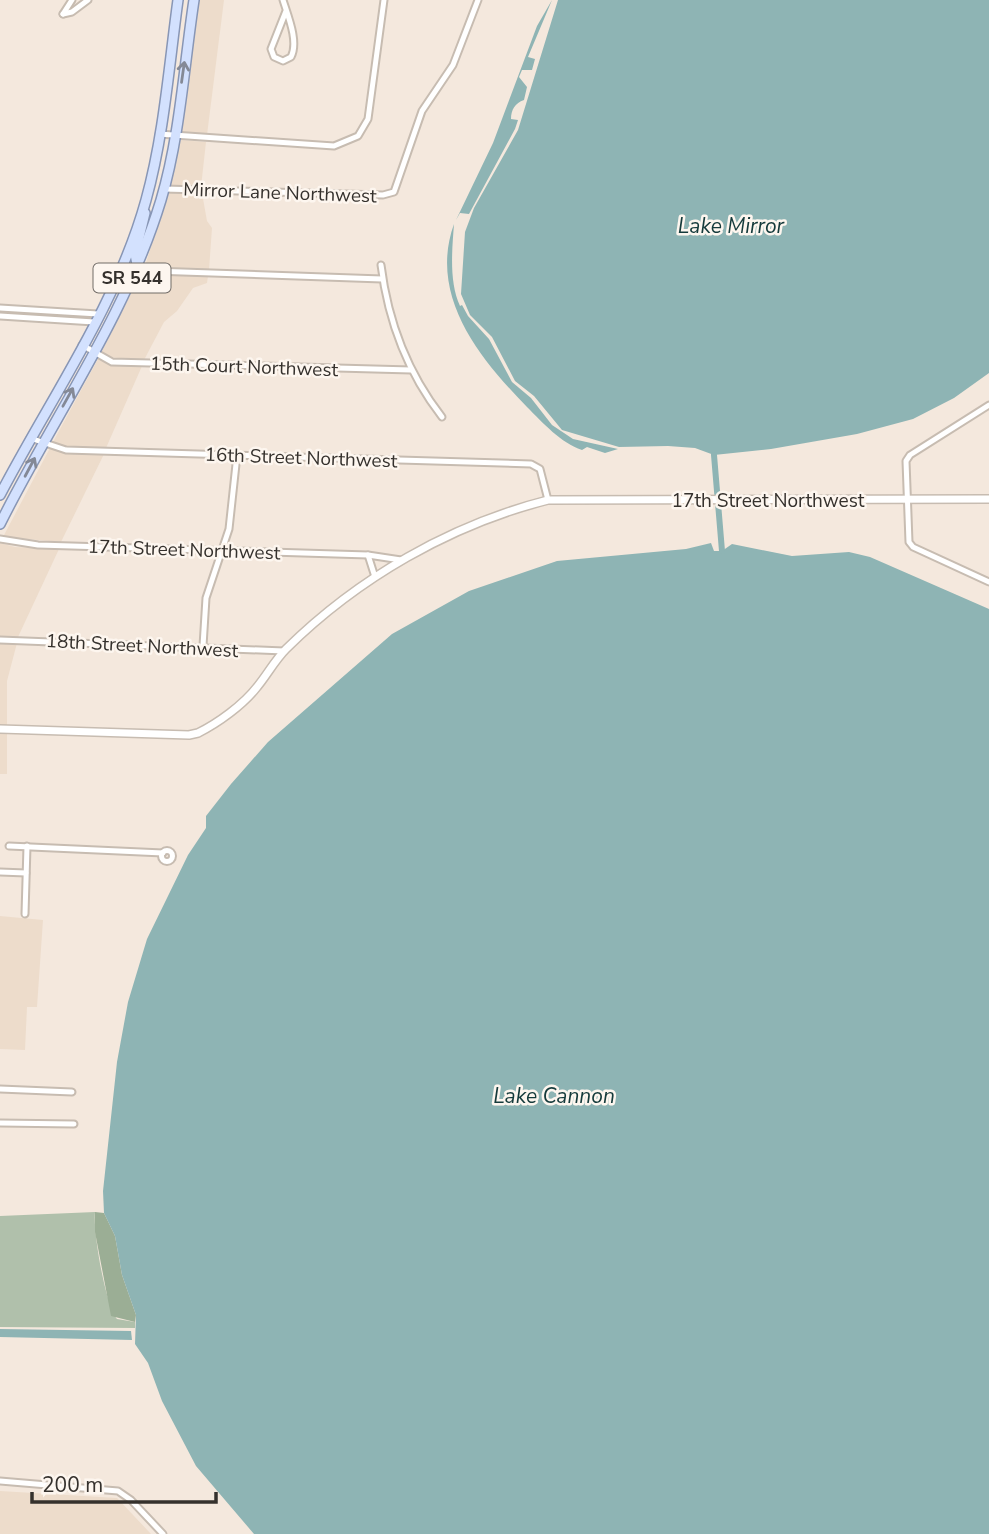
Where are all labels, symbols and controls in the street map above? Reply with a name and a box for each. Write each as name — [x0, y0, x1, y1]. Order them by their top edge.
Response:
one-way arrow — [177, 61, 190, 83]
street label: Mirror Lane Northwest — [183, 177, 377, 209]
water label: Lake Mirror — [678, 212, 785, 240]
road number: SR 544 — [94, 264, 170, 292]
street label: 15th Court Northwest — [149, 351, 339, 383]
one-way arrow — [61, 388, 75, 408]
street label: 16th Street Northwest — [204, 442, 398, 474]
one-way arrow — [23, 457, 37, 477]
street label: 17th Street Northwest — [672, 488, 865, 514]
street label: 17th Street Northwest — [87, 534, 281, 566]
street label: 18th Street Northwest — [45, 628, 239, 664]
water label: Lake Cannon — [493, 1082, 615, 1110]
scale bar — [32, 1460, 215, 1504]
text: 200 m — [42, 1471, 103, 1499]

